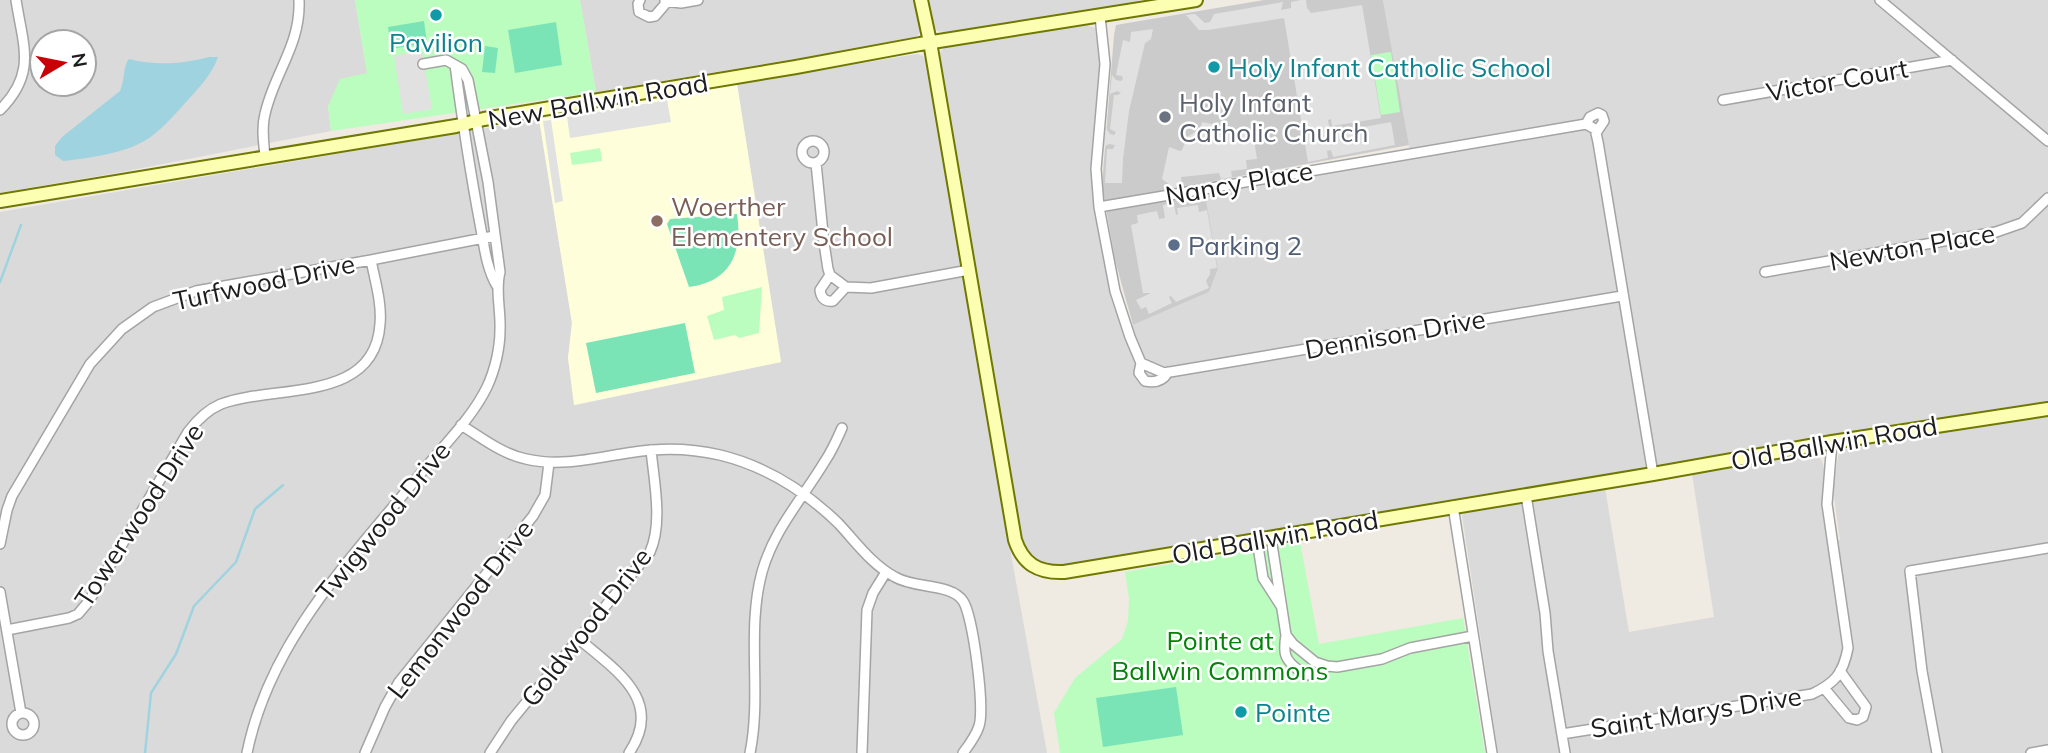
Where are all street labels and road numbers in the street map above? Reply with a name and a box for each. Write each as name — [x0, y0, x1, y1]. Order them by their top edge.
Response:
street label: Victor Court — [1764, 51, 1910, 109]
street label: New Ballwin Road — [485, 65, 711, 137]
street label: Nancy Place — [1163, 154, 1315, 212]
street label: Newton Place — [1827, 216, 1997, 278]
street label: Turfwood Drive — [170, 247, 358, 317]
street label: Dennison Drive — [1302, 302, 1488, 366]
street label: Old Ballwin Road — [1728, 409, 1940, 477]
street label: Towerwood Drive — [67, 417, 211, 613]
street label: Twigwood Drive — [309, 435, 457, 607]
street label: Old Ballwin Road — [1169, 503, 1381, 571]
street label: Lemonwood Drive — [380, 513, 540, 705]
street label: Goldwood Drive — [514, 541, 658, 713]
street label: Saint Marys Drive — [1588, 679, 1804, 745]

